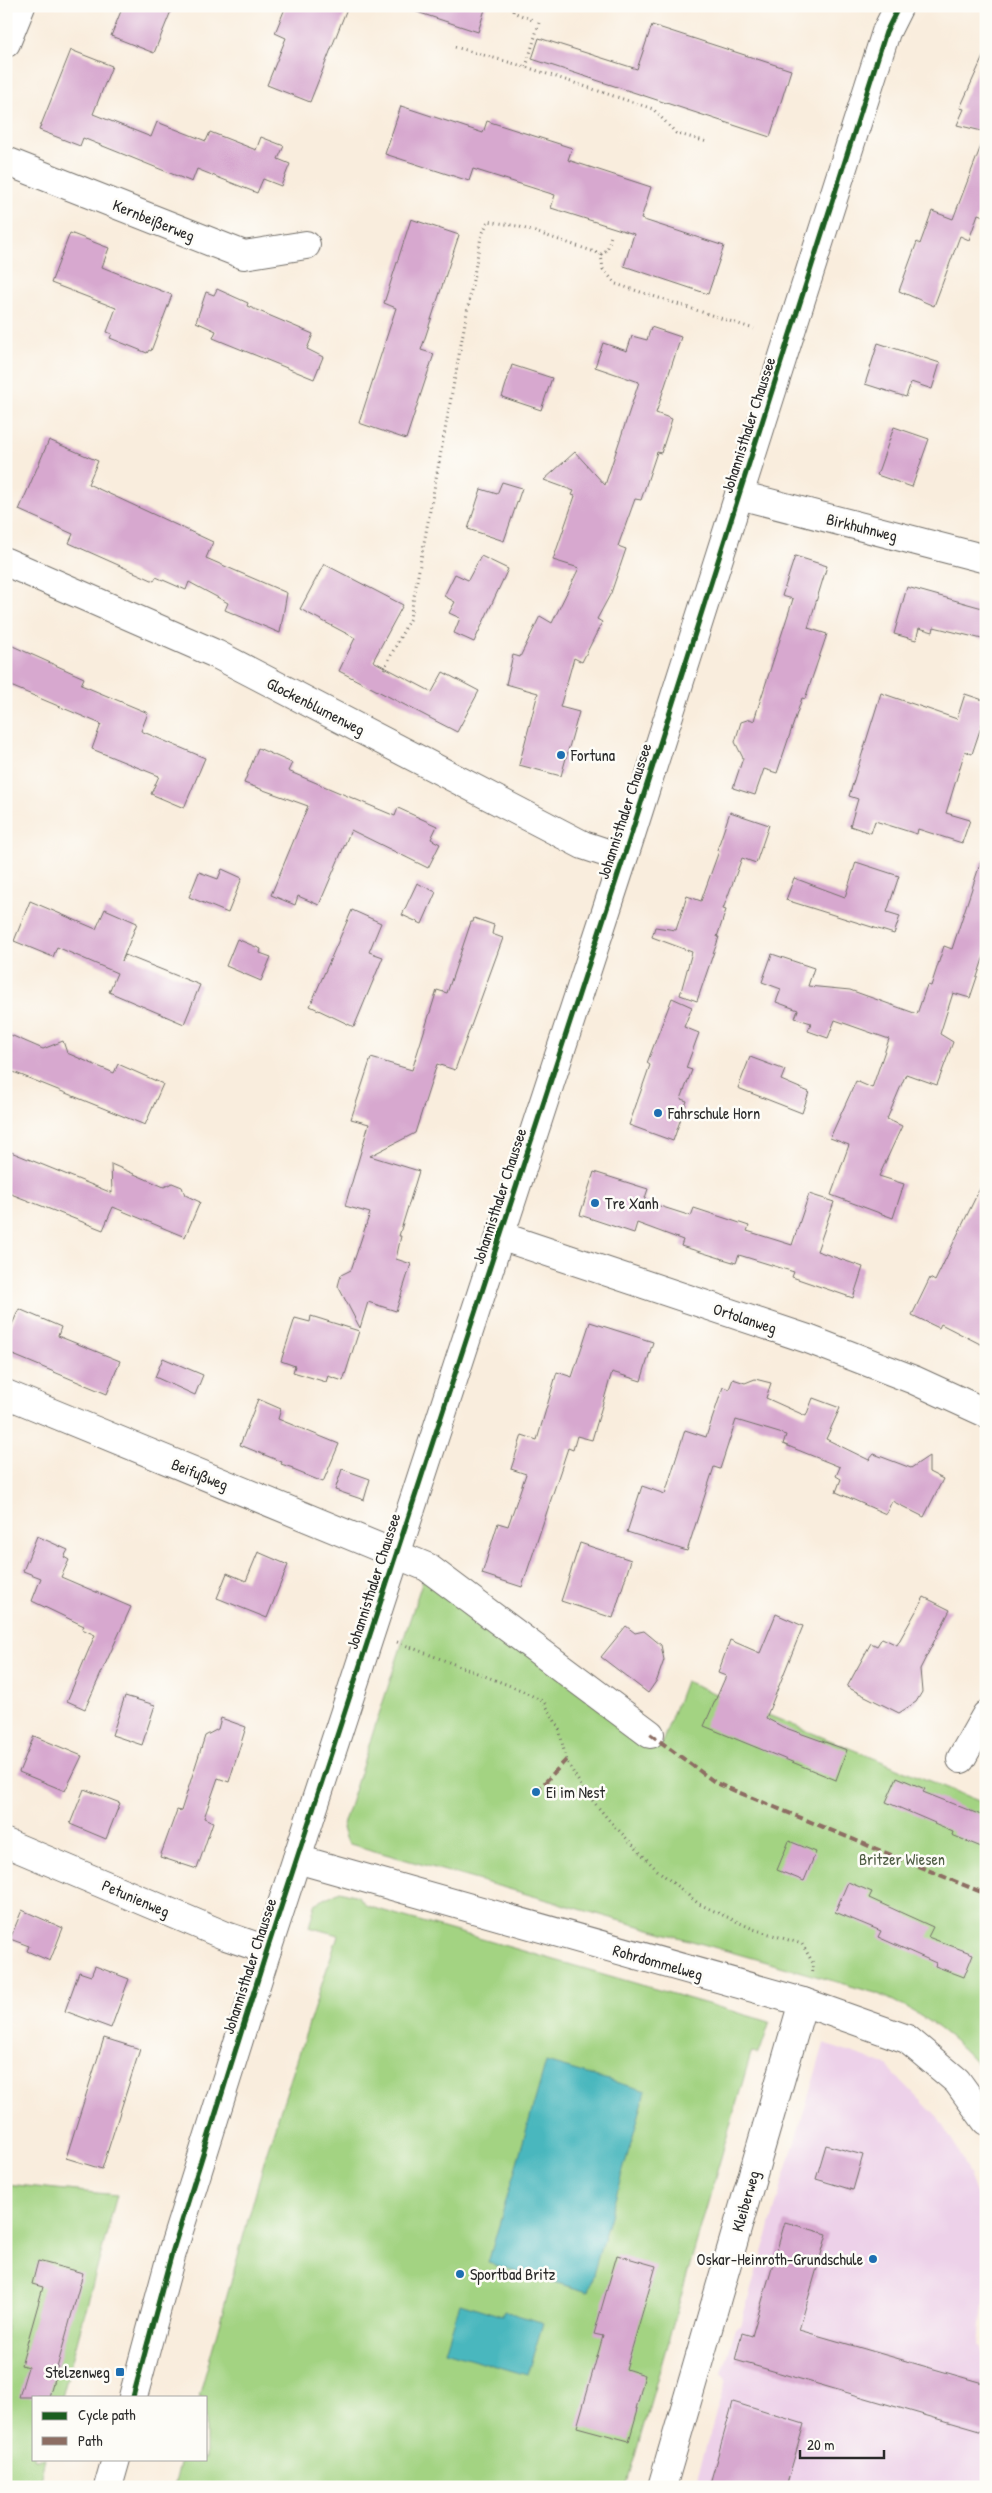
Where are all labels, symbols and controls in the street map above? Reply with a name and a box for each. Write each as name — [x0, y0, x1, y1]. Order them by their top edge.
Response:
street label: Kernbeißerweg — [110, 194, 198, 246]
street label: Johannisthaler Chaussee — [716, 354, 781, 496]
street label: Birkhuhnweg — [824, 508, 900, 546]
street label: Glockenblumenweg — [263, 672, 369, 740]
street label: Johannisthaler Chaussee — [592, 740, 657, 882]
place label: Fortuna — [570, 744, 615, 766]
marker: Fortuna — [555, 749, 567, 761]
place label: Fahrschule Horn — [667, 1102, 760, 1124]
marker: Fahrschule Horn — [652, 1107, 664, 1119]
street label: Johannisthaler Chaussee — [467, 1125, 532, 1267]
place label: Tre Xanh — [605, 1192, 659, 1214]
marker: Tre Xanh — [589, 1197, 601, 1209]
street label: Ortolanweg — [710, 1297, 780, 1339]
street label: Beifußweg — [168, 1453, 232, 1495]
street label: Johannisthaler Chaussee — [341, 1510, 406, 1652]
place label: Ei im Nest — [546, 1781, 606, 1803]
marker: Ei im Nest — [530, 1786, 542, 1798]
park label: Britzer Wiesen — [859, 1848, 945, 1870]
street label: Petunienweg — [99, 1874, 173, 1922]
street label: Johannisthaler Chaussee — [217, 1895, 282, 2037]
street label: Rohrdommelweg — [610, 1939, 706, 1985]
street label: Kleiberweg — [726, 2168, 764, 2234]
place label: Oskar-Heinroth-Grundschule — [697, 2248, 864, 2270]
marker: Oskar-Heinroth-Grundschule — [867, 2253, 879, 2265]
place label: Sportbad Britz — [470, 2263, 555, 2285]
marker: Sportbad Britz — [454, 2268, 466, 2280]
place label: Stelzenweg — [45, 2361, 110, 2383]
marker: Stelzenweg — [114, 2366, 126, 2378]
legend — [32, 2396, 208, 2460]
text: Cycle path — [78, 2404, 136, 2425]
scale bar — [800, 2428, 883, 2460]
text: Path — [78, 2430, 103, 2451]
text: 20 m — [807, 2434, 834, 2455]

